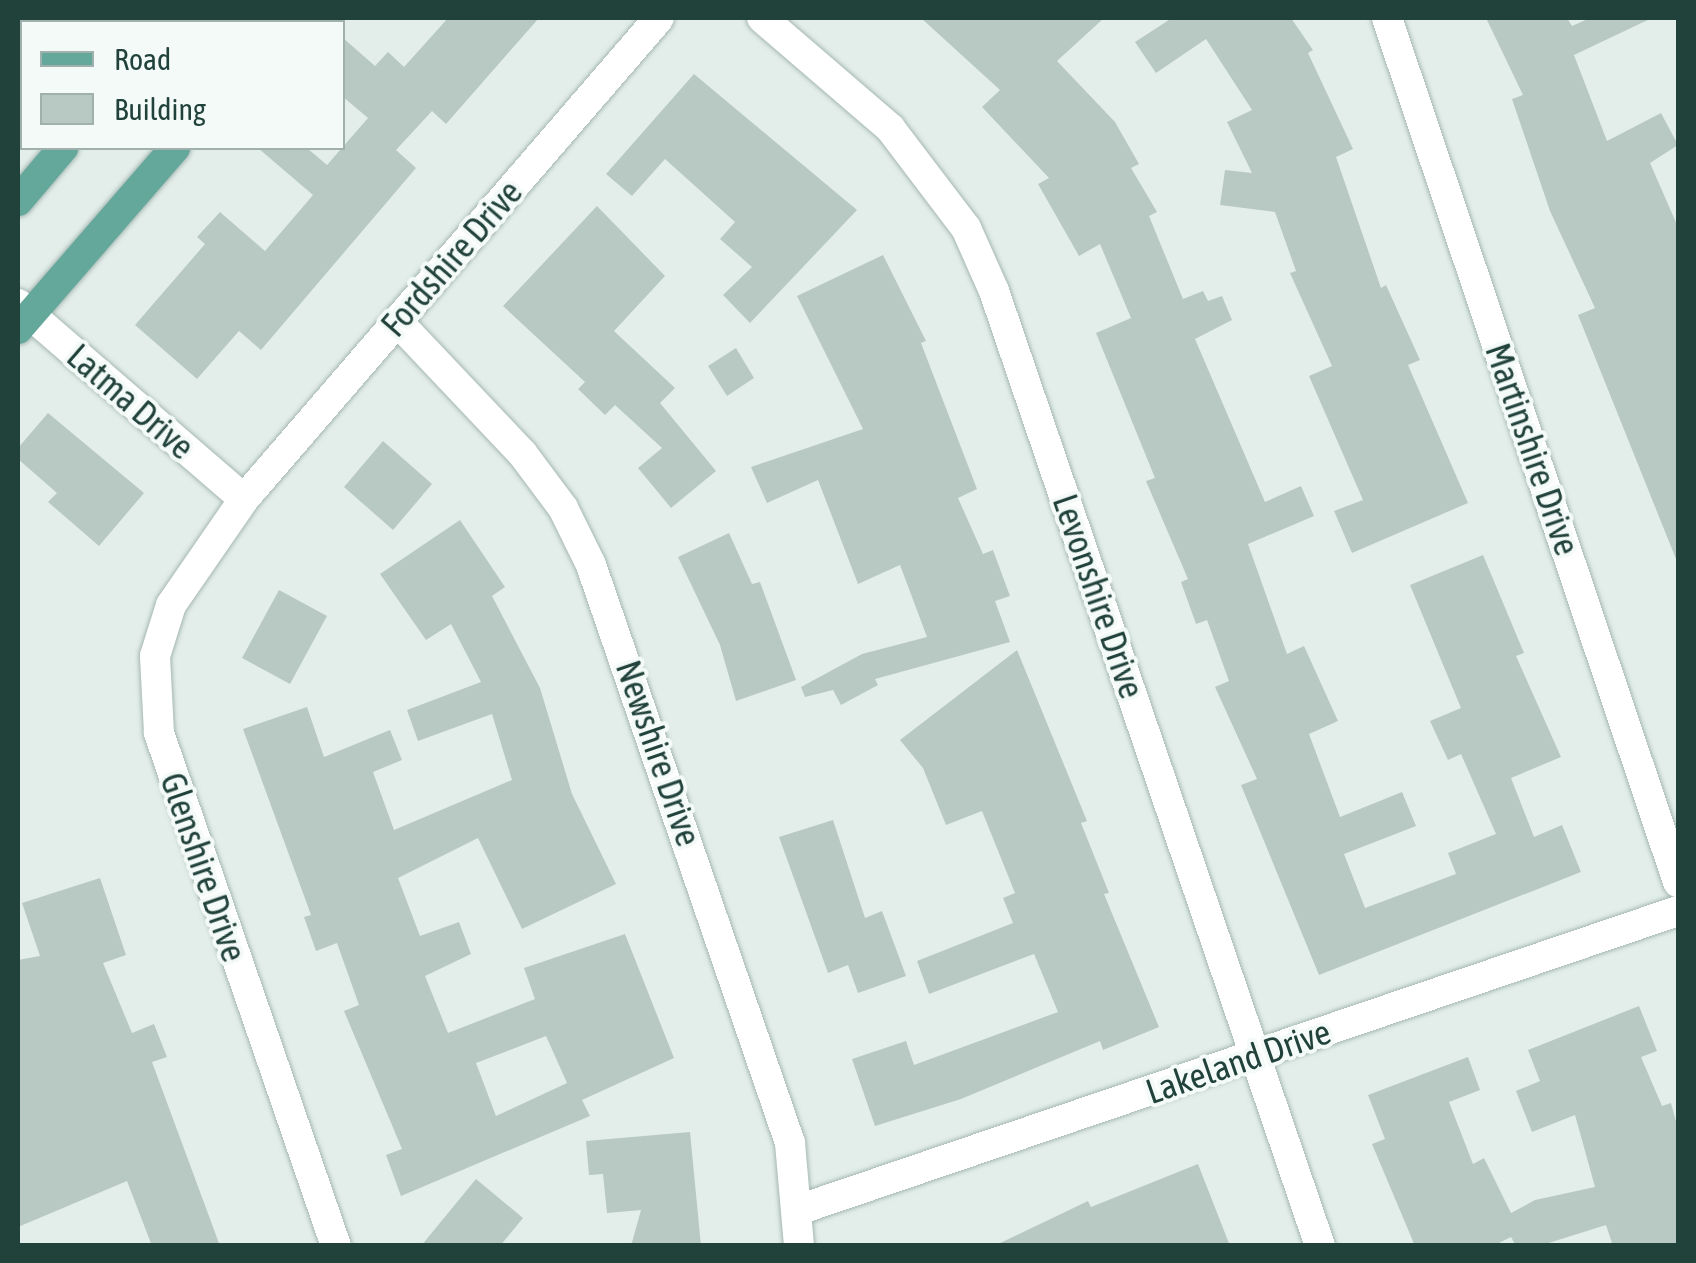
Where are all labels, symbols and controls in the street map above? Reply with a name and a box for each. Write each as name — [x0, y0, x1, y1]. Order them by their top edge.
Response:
legend — [20, 20, 345, 150]
text: Road — [114, 42, 171, 76]
text: Building — [114, 92, 206, 126]
street label: Fordshire Drive — [372, 171, 530, 345]
street label: Latma Drive — [59, 335, 203, 467]
street label: Martinshire Drive — [1477, 338, 1589, 560]
street label: Levonshire Drive — [1044, 489, 1154, 703]
street label: Newshire Drive — [608, 655, 710, 851]
street label: Glenshire Drive — [152, 767, 256, 967]
street label: Lakeland Drive — [1140, 1010, 1336, 1112]

